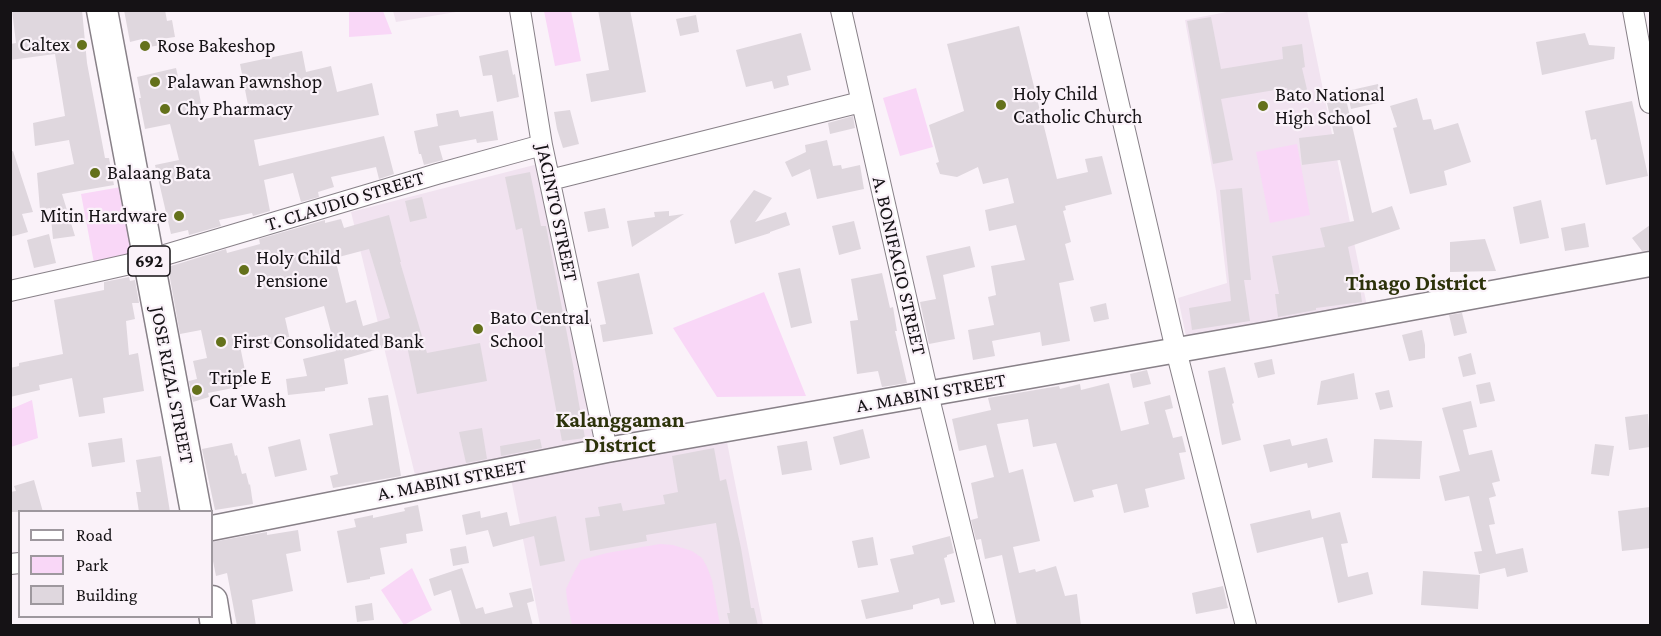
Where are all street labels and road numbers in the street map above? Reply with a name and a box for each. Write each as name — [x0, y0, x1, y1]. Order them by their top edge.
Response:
street label: JACINTO STREET — [531, 142, 583, 284]
street label: T. CLAUDIO STREET — [263, 165, 427, 237]
street label: A. BONIFACIO STREET — [867, 174, 931, 358]
road number: 692 — [128, 246, 170, 276]
street label: JOSE RIZAL STREET — [145, 304, 199, 466]
street label: A. MABINI STREET — [854, 368, 1008, 418]
street label: A. MABINI STREET — [375, 454, 529, 506]

